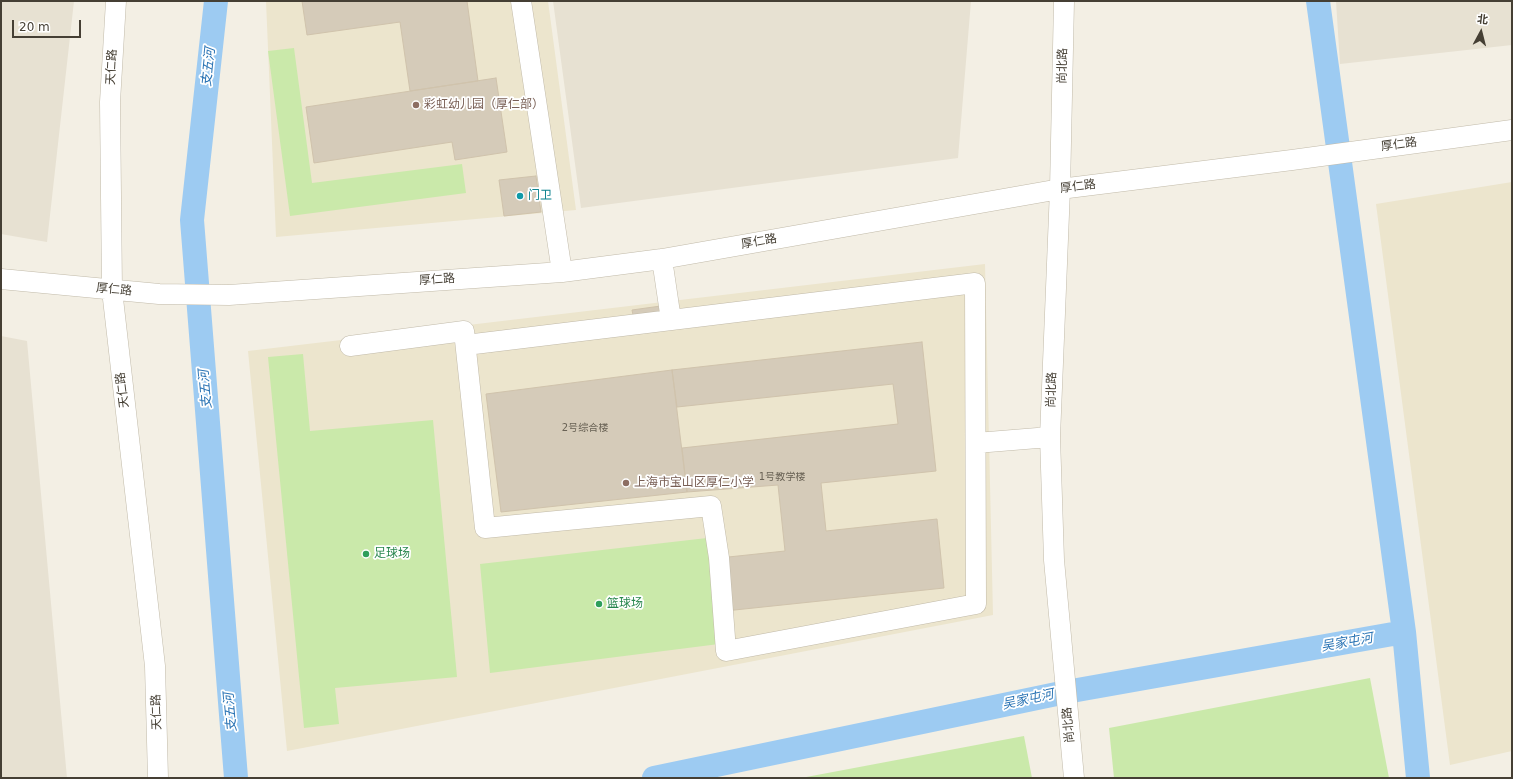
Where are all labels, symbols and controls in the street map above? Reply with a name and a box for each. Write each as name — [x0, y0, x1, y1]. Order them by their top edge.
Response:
scale bar — [14, 12, 83, 38]
north arrow — [1461, 12, 1501, 52]
text: 北 — [1476, 12, 1489, 27]
text: 20 m — [19, 20, 50, 34]
water label: 支五河 — [199, 47, 219, 87]
street label: 尚北路 — [1055, 48, 1071, 84]
street label: 天仁路 — [104, 49, 120, 85]
place label: 彩虹幼儿园（厚仁部） — [424, 98, 544, 112]
marker: 彩虹幼儿园（厚仁部） — [411, 100, 421, 110]
street label: 厚仁路 — [1380, 135, 1418, 155]
street label: 厚仁路 — [1059, 178, 1097, 196]
place label: 门卫 — [528, 189, 552, 203]
marker: 门卫 — [515, 191, 525, 201]
street label: 厚仁路 — [740, 232, 778, 252]
street label: 厚仁路 — [419, 272, 455, 288]
street label: 厚仁路 — [95, 281, 133, 299]
water label: 支五河 — [197, 369, 215, 409]
street label: 天仁路 — [114, 371, 132, 409]
street label: 尚北路 — [1044, 372, 1060, 408]
house number: 2号综合楼 — [562, 422, 608, 434]
house number: 1号教学楼 — [759, 471, 805, 483]
place label: 上海市宝山区厚仁小学 — [634, 476, 754, 490]
marker: 上海市宝山区厚仁小学 — [621, 478, 631, 488]
place label: 足球场 — [374, 547, 410, 561]
marker: 足球场 — [361, 549, 371, 559]
place label: 篮球场 — [607, 597, 643, 611]
marker: 篮球场 — [594, 599, 604, 609]
water label: 吴家屯河 — [1320, 631, 1374, 655]
water label: 吴家屯河 — [1001, 687, 1055, 713]
water label: 支五河 — [222, 692, 240, 732]
street label: 天仁路 — [149, 694, 165, 730]
street label: 尚北路 — [1060, 706, 1078, 744]

